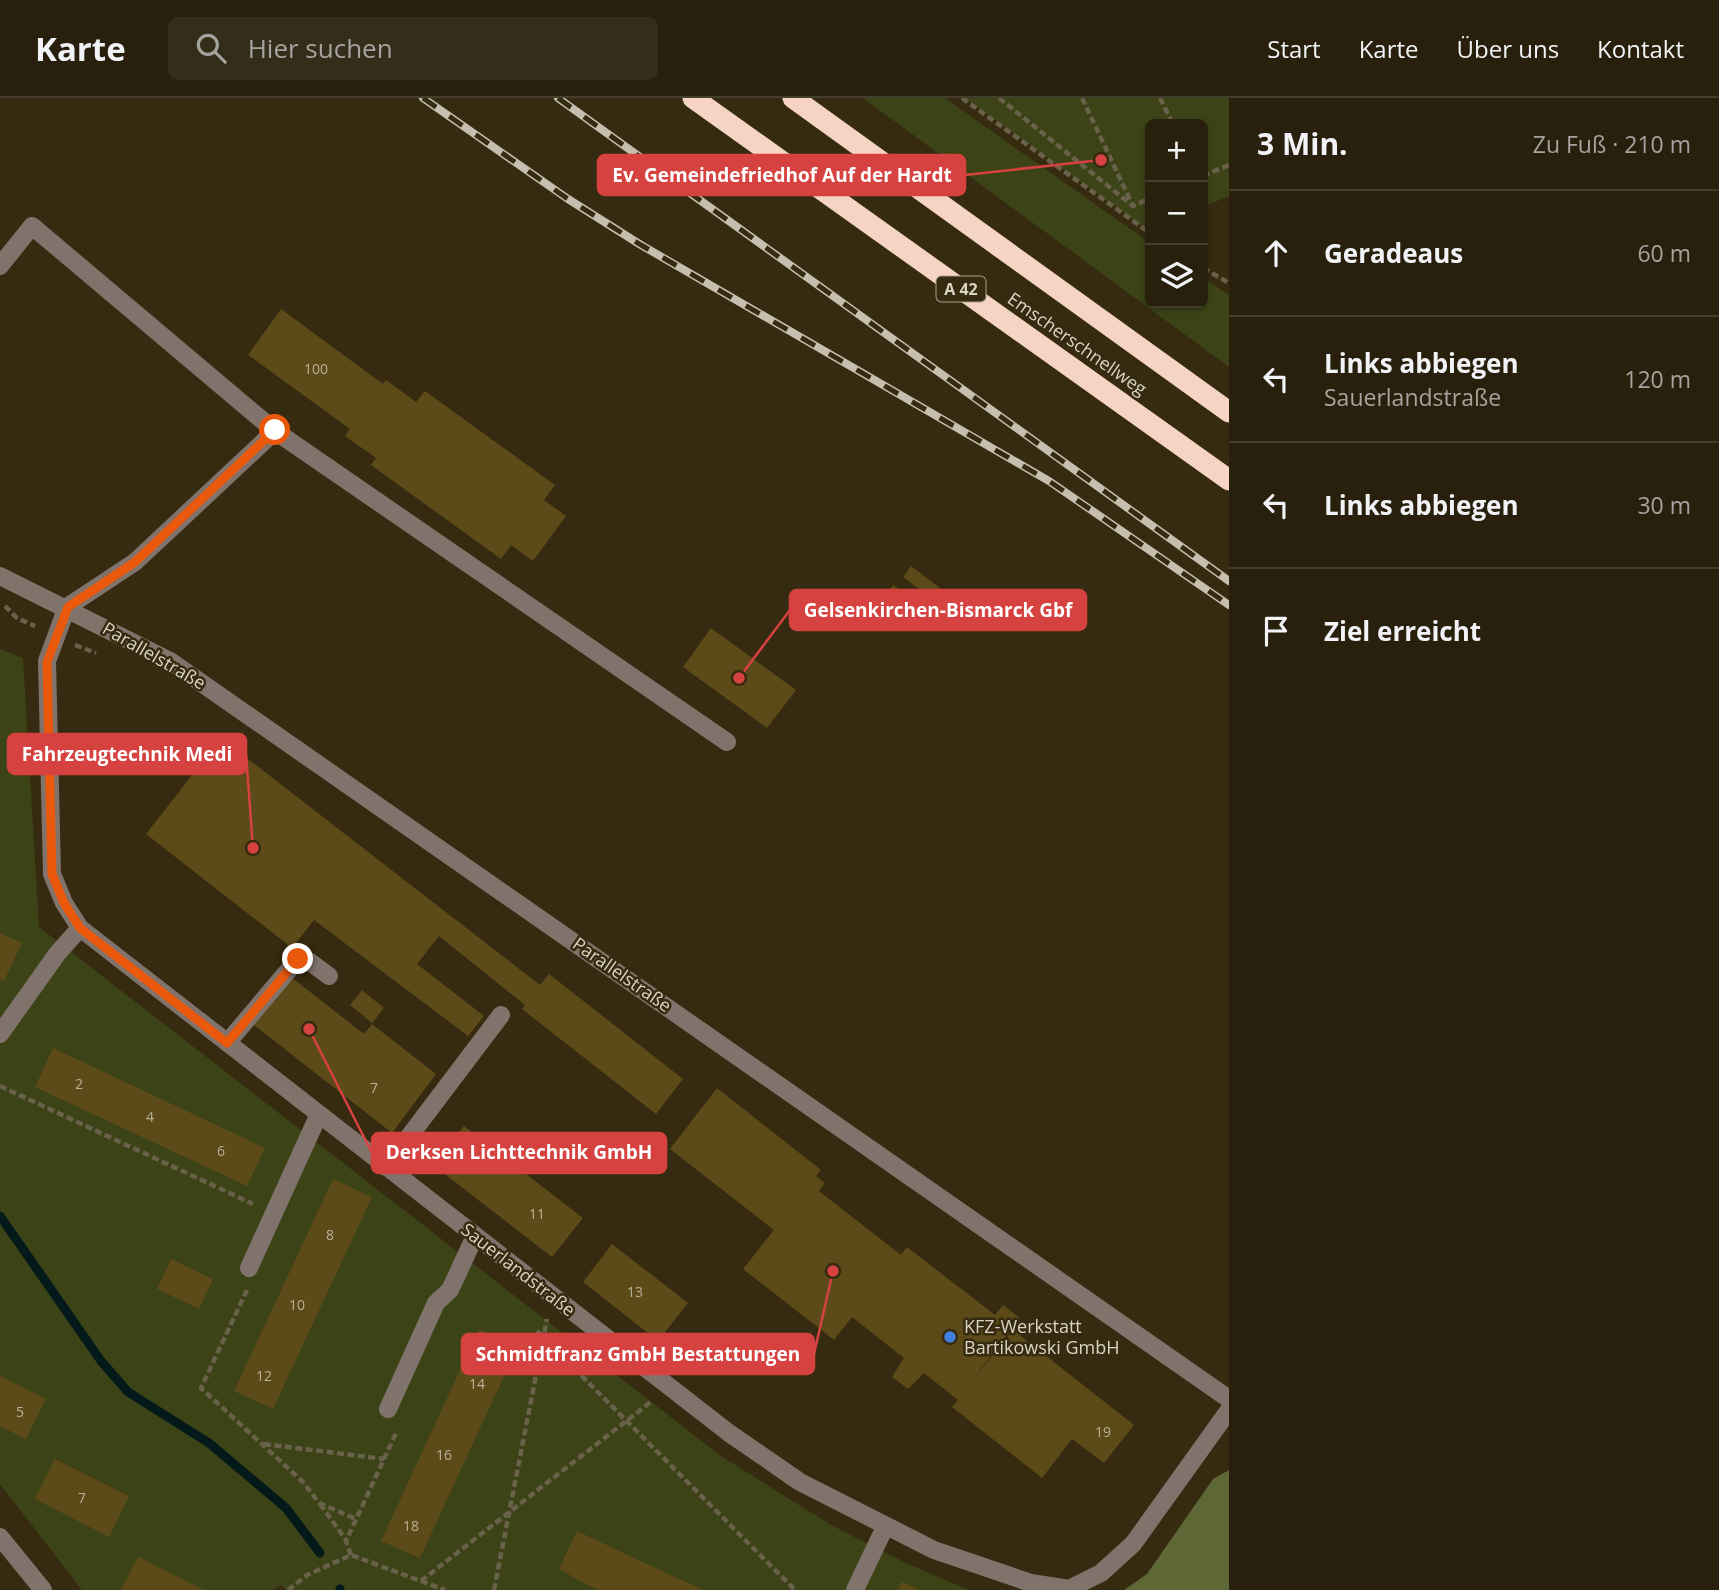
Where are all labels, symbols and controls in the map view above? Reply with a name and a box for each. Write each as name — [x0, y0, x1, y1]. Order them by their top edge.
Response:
search box — [168, 17, 658, 80]
text: Karte — [35, 26, 126, 71]
icon: search — [192, 29, 230, 67]
text: Hier suchen — [248, 30, 393, 66]
text: Start — [1267, 32, 1321, 65]
text: Karte — [1359, 32, 1419, 65]
text: Über uns — [1457, 32, 1559, 65]
text: Kontakt — [1597, 32, 1684, 65]
map controls — [1145, 119, 1208, 308]
button: + — [1145, 119, 1208, 182]
text: 3 Min. — [1257, 123, 1348, 164]
text: Zu Fuß · 210 m — [1533, 128, 1691, 160]
callout: Ev. Gemeindefriedhof Auf der Hardt — [598, 155, 965, 195]
text: Ev. Gemeindefriedhof Auf der Hardt — [612, 162, 952, 188]
button: − — [1145, 182, 1208, 245]
icon: ahead — [1257, 234, 1295, 272]
text: Geradeaus — [1324, 235, 1463, 271]
text: 60 m — [1637, 237, 1691, 269]
button: layers — [1145, 245, 1208, 308]
road number: A 42 — [936, 276, 986, 302]
street label: Emscherschnellweg — [1003, 286, 1152, 400]
text: Links abbiegen — [1324, 345, 1519, 381]
house number: 100 — [304, 359, 328, 378]
icon: left — [1257, 360, 1295, 398]
text: 120 m — [1624, 363, 1691, 395]
text: Sauerlandstraße — [1324, 381, 1501, 413]
route start — [259, 414, 290, 445]
icon: left — [1257, 486, 1295, 524]
text: Links abbiegen — [1324, 487, 1519, 523]
text: 30 m — [1637, 489, 1691, 521]
callout: Gelsenkirchen-Bismarck Gbf — [790, 590, 1086, 630]
text: Gelsenkirchen-Bismarck Gbf — [804, 597, 1074, 623]
icon: arrive — [1257, 612, 1295, 650]
text: Ziel erreicht — [1324, 613, 1481, 649]
street label: Parallelstraße — [98, 616, 211, 694]
callout: Fahrzeugtechnik Medi — [8, 734, 246, 774]
text: Fahrzeugtechnik Medi — [22, 741, 232, 767]
street label: Parallelstraße — [568, 931, 677, 1017]
route end — [282, 943, 313, 974]
house number: 2 — [75, 1074, 83, 1093]
house number: 7 — [370, 1078, 378, 1097]
house number: 4 — [146, 1107, 154, 1126]
callout: Derksen Lichttechnik GmbH — [372, 1133, 666, 1173]
text: Derksen Lichttechnik GmbH — [386, 1139, 652, 1165]
house number: 6 — [217, 1141, 225, 1160]
house number: 11 — [529, 1204, 545, 1223]
street label: Sauerlandstraße — [457, 1217, 581, 1321]
house number: 8 — [326, 1225, 334, 1244]
house number: 13 — [627, 1282, 643, 1301]
house number: 10 — [289, 1295, 305, 1314]
place label: KFZ-Werkstatt Bartikowski GmbH — [964, 1314, 1119, 1359]
marker: KFZ-Werkstatt Bartikowski GmbH — [942, 1329, 958, 1345]
callout: Schmidtfranz GmbH Bestattungen — [462, 1334, 814, 1374]
text: Schmidtfranz GmbH Bestattungen — [476, 1341, 800, 1367]
house number: 12 — [256, 1366, 272, 1385]
house number: 14 — [469, 1374, 485, 1393]
house number: 5 — [16, 1402, 24, 1421]
house number: 19 — [1095, 1422, 1111, 1441]
house number: 16 — [436, 1445, 452, 1464]
house number: 7 — [78, 1488, 86, 1507]
house number: 18 — [403, 1516, 419, 1535]

